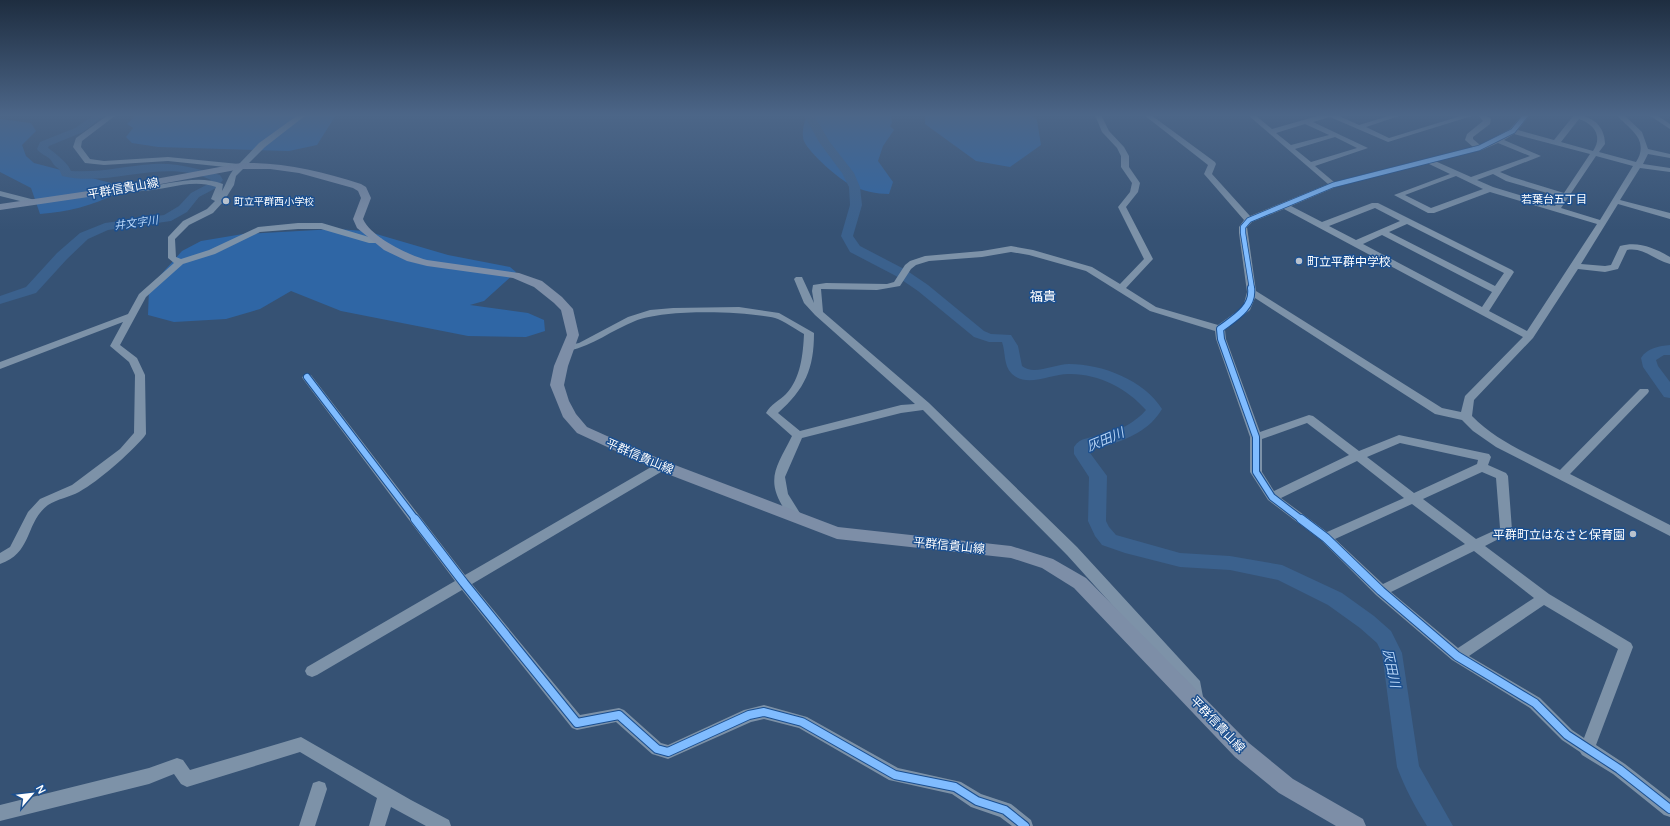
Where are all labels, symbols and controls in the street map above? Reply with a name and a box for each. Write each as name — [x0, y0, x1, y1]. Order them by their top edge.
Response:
street label: 平群信貴山線 — [86, 173, 160, 203]
district label: 若葉台五丁目 — [1521, 191, 1587, 206]
place label: 町立平群西小学校 — [234, 194, 314, 208]
marker: 町立平群西小学校 — [221, 196, 231, 206]
water label: 井文字川 — [113, 211, 160, 232]
place label: 町立平群中学校 — [1307, 253, 1391, 270]
marker: 町立平群中学校 — [1294, 256, 1304, 266]
district label: 福貴 — [1030, 287, 1056, 305]
water label: 灰田川 — [1084, 422, 1128, 455]
street label: 平群信貴山線 — [604, 434, 676, 478]
place label: 平群町立はなさと保育園 — [1493, 526, 1625, 543]
marker: 平群町立はなさと保育園 — [1628, 529, 1638, 539]
street label: 平群信貴山線 — [912, 533, 986, 557]
water label: 灰田川 — [1379, 647, 1405, 691]
street label: 平群信貴山線 — [1187, 692, 1249, 756]
north arrow — [12, 774, 52, 814]
text: N — [33, 782, 50, 796]

